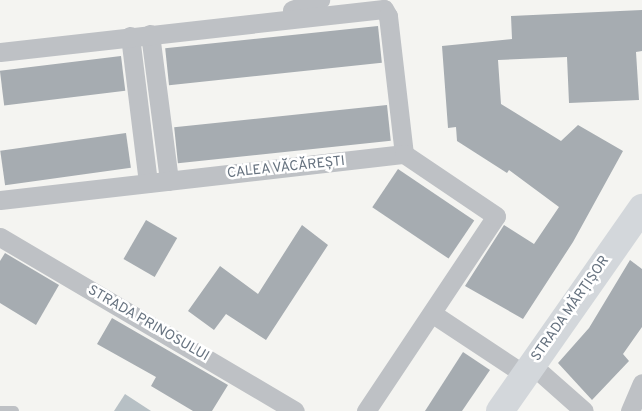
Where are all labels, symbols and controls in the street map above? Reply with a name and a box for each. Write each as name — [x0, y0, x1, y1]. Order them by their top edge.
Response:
street label: CALEA VĂCĂREȘTI — [226, 153, 346, 183]
street label: STRADA MĂRȚIȘOR — [528, 253, 614, 365]
street label: STRADA PRINOSULUI — [84, 282, 212, 366]

